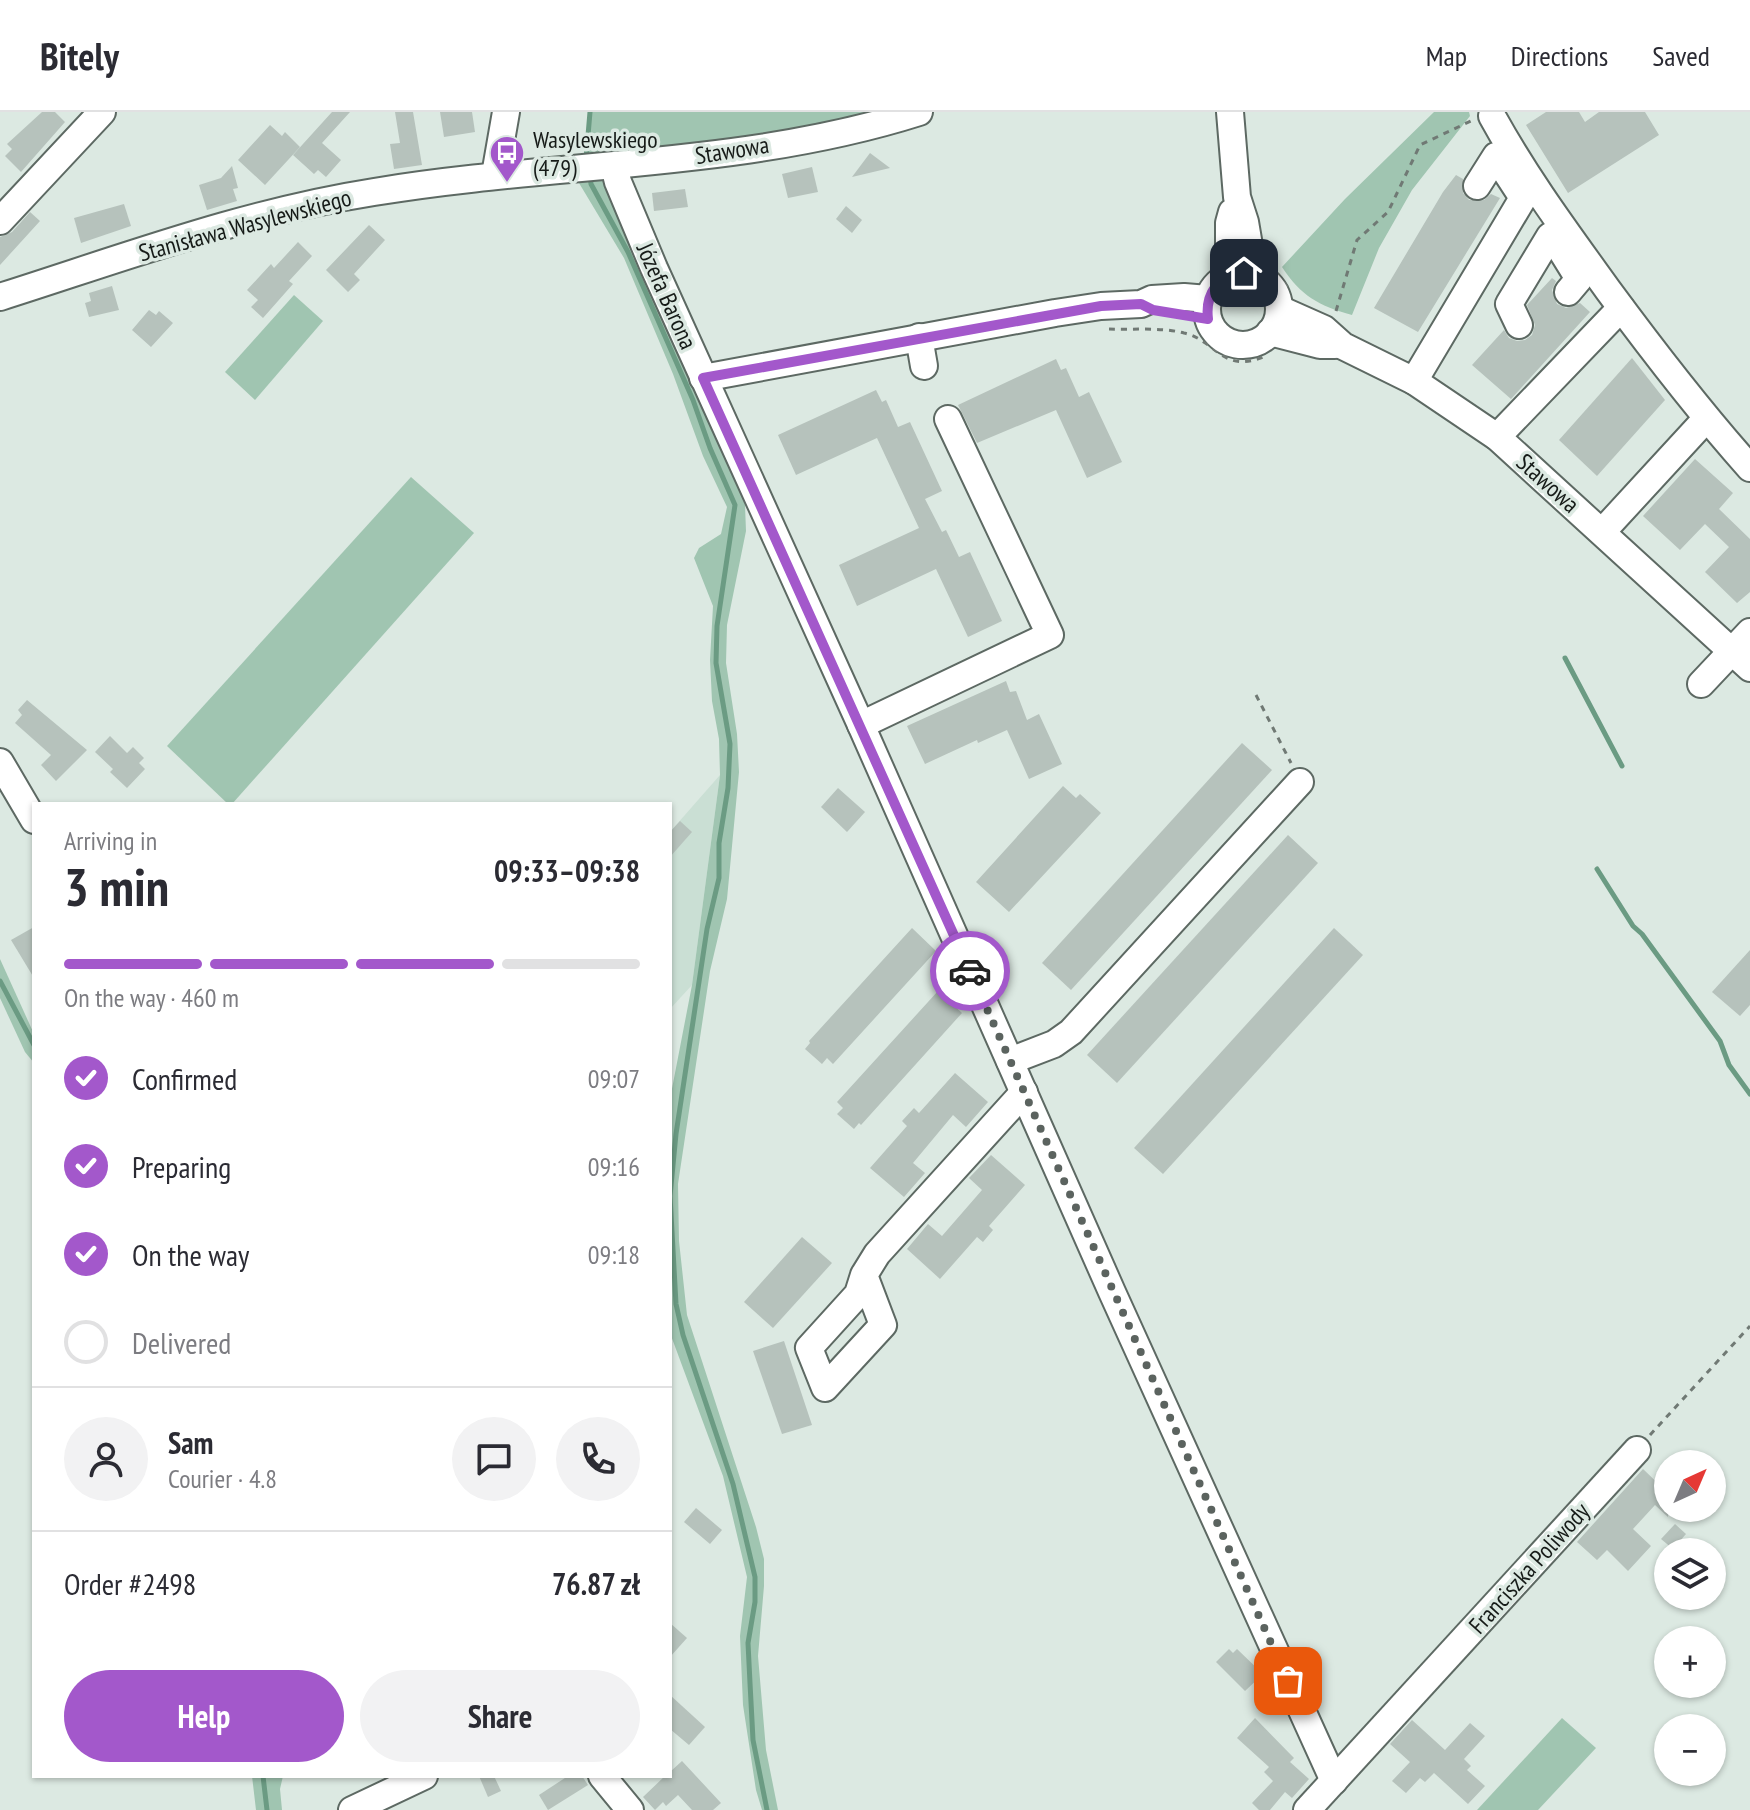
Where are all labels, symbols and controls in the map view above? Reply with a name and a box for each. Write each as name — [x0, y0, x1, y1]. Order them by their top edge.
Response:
text: Bitely — [40, 31, 119, 80]
text: Map — [1426, 37, 1467, 74]
text: Directions — [1511, 37, 1608, 74]
text: Saved — [1652, 37, 1710, 74]
place label: Wasylewskiego (479) — [533, 124, 658, 183]
street label: Stawowa — [693, 129, 771, 171]
bus stop icon: Wasylewskiego (479) — [488, 134, 526, 184]
street label: Stanisława Wasylewskiego — [135, 182, 355, 268]
street label: Józefa Barona — [629, 237, 704, 354]
pin — [1210, 239, 1278, 307]
icon: home — [1222, 251, 1266, 295]
street label: Stawowa — [1510, 447, 1586, 519]
text: Arriving in — [64, 824, 157, 857]
text: 09:33–09:38 — [494, 851, 640, 890]
text: 3 min — [64, 853, 169, 920]
courier — [930, 931, 1010, 1011]
icon: car — [948, 949, 992, 993]
text: On the way · 460 m — [64, 981, 239, 1014]
icon: check — [64, 1056, 108, 1100]
text: Confirmed — [132, 1059, 237, 1098]
text: 09:07 — [588, 1062, 640, 1095]
icon: check — [64, 1144, 108, 1188]
text: Preparing — [132, 1147, 231, 1186]
text: 09:16 — [588, 1150, 640, 1183]
icon: check — [64, 1232, 108, 1276]
text: On the way — [132, 1235, 249, 1274]
text: 09:18 — [588, 1238, 640, 1271]
text: Delivered — [132, 1323, 231, 1362]
button: person — [64, 1417, 148, 1501]
button: chat — [452, 1417, 536, 1501]
button: phone — [556, 1417, 640, 1501]
text: Sam — [168, 1423, 213, 1462]
north arrow — [1654, 1450, 1726, 1522]
map controls — [1654, 1450, 1726, 1786]
text: Courier · 4.8 — [168, 1462, 277, 1495]
street label: Franciszka Poliwody — [1462, 1496, 1596, 1640]
button: layers — [1654, 1538, 1726, 1610]
text: Order #2498 — [64, 1564, 196, 1603]
text: 76.87 zł — [552, 1564, 640, 1603]
button: + — [1654, 1626, 1726, 1698]
pin — [1254, 1647, 1322, 1715]
icon: bag — [1266, 1659, 1310, 1703]
button: Help — [64, 1670, 344, 1762]
button: Share — [360, 1670, 640, 1762]
button: − — [1654, 1714, 1726, 1786]

